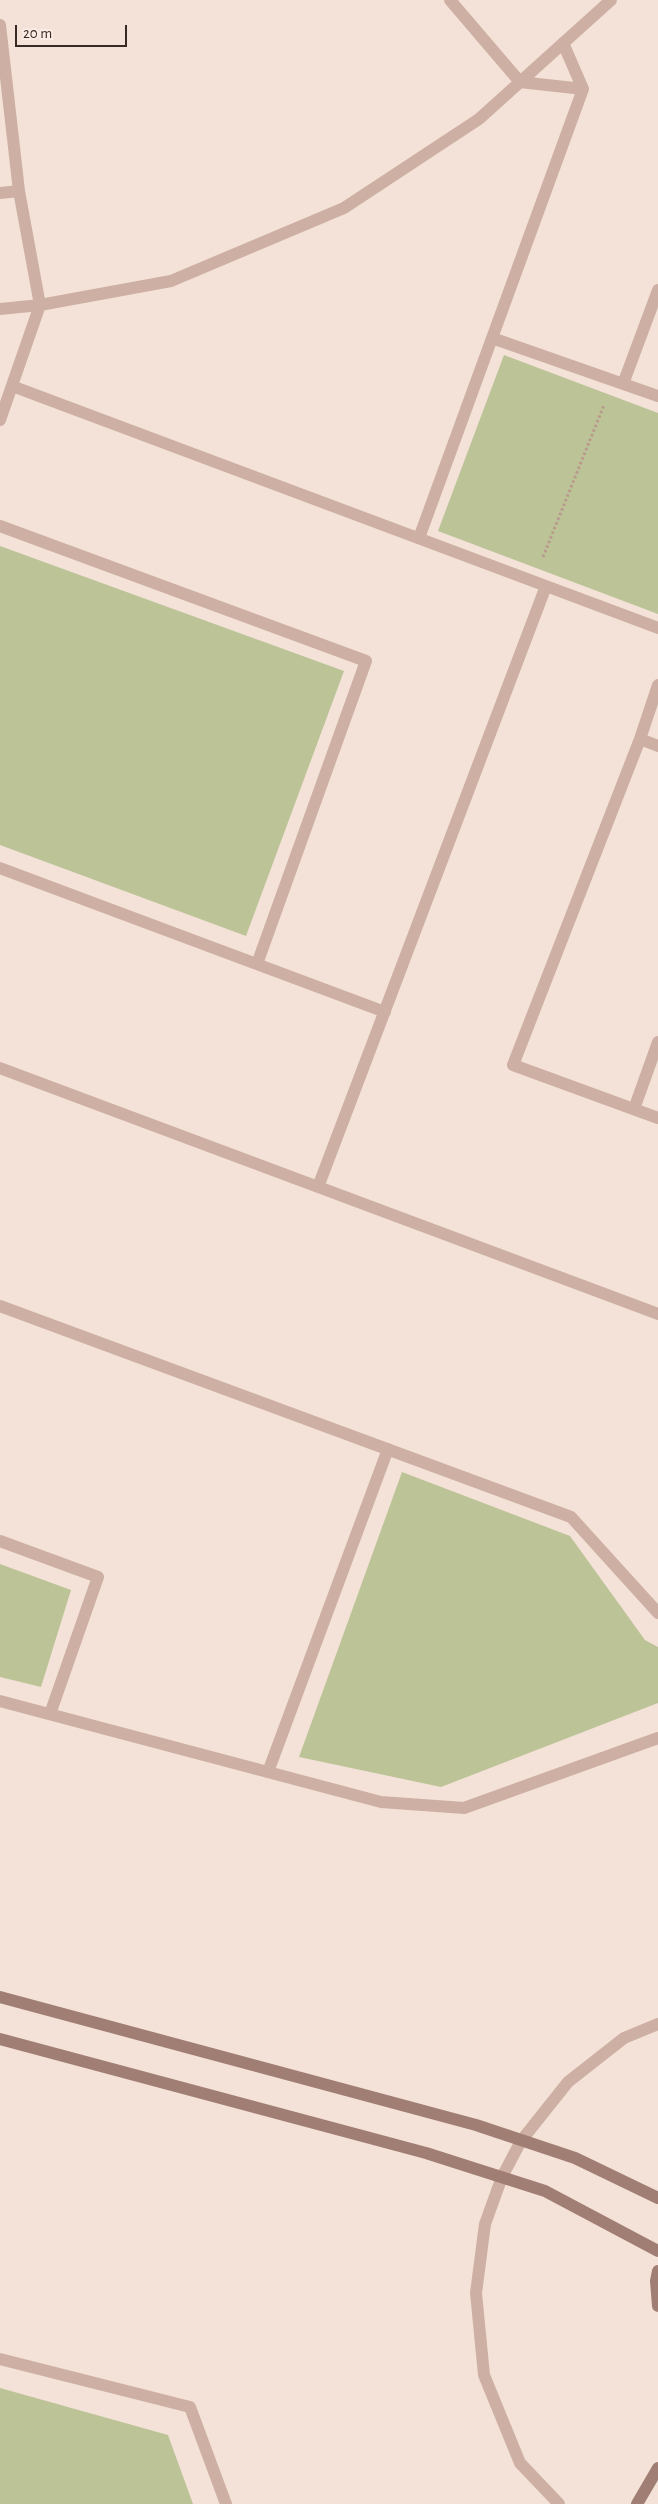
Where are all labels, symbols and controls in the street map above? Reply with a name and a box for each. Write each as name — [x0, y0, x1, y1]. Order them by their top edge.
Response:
scale bar — [18, 15, 130, 47]
text: 20 m — [23, 26, 52, 41]

